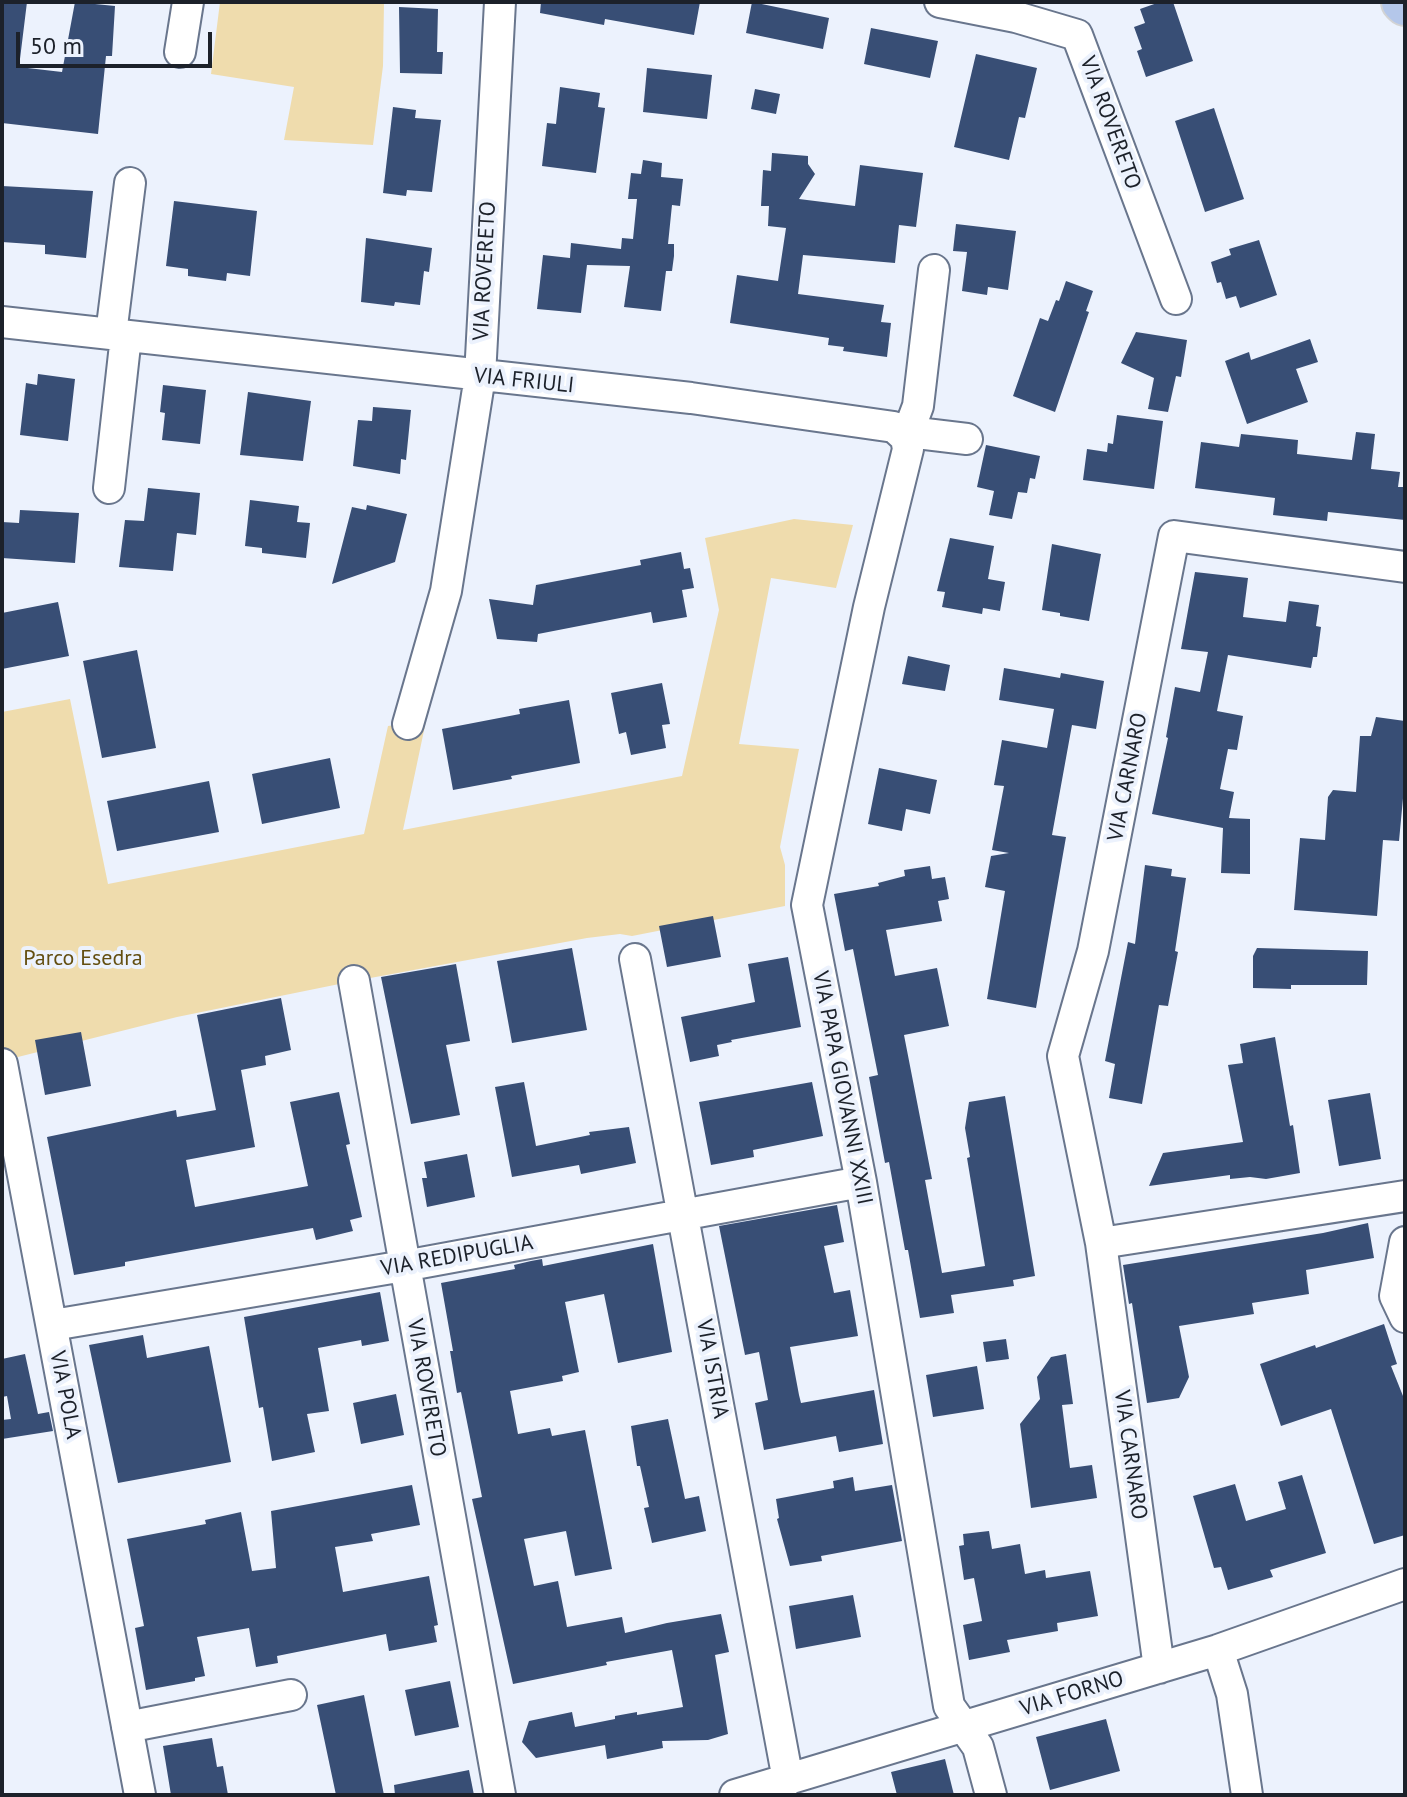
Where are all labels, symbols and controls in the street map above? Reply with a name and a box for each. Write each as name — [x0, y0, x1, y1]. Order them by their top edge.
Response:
scale bar — [20, 16, 216, 66]
text: 50 m — [30, 30, 82, 61]
street label: VIA ROVERETO — [1074, 53, 1146, 193]
street label: VIA ROVERETO — [468, 201, 502, 341]
street label: VIA FRIULI — [473, 363, 575, 399]
street label: VIA CARNARO — [1103, 710, 1153, 844]
park label: Parco Esedra — [23, 946, 143, 972]
street label: VIA PAPA GIOVANNI XXIII — [806, 969, 878, 1207]
street label: VIA REDIPUGLIA — [379, 1230, 535, 1282]
street label: VIA ROVERETO — [401, 1317, 451, 1459]
street label: VIA ISTRIA — [690, 1317, 734, 1421]
street label: VIA POLA — [44, 1349, 86, 1441]
street label: VIA CARNARO — [1108, 1389, 1152, 1521]
street label: VIA FORNO — [1017, 1666, 1127, 1722]

